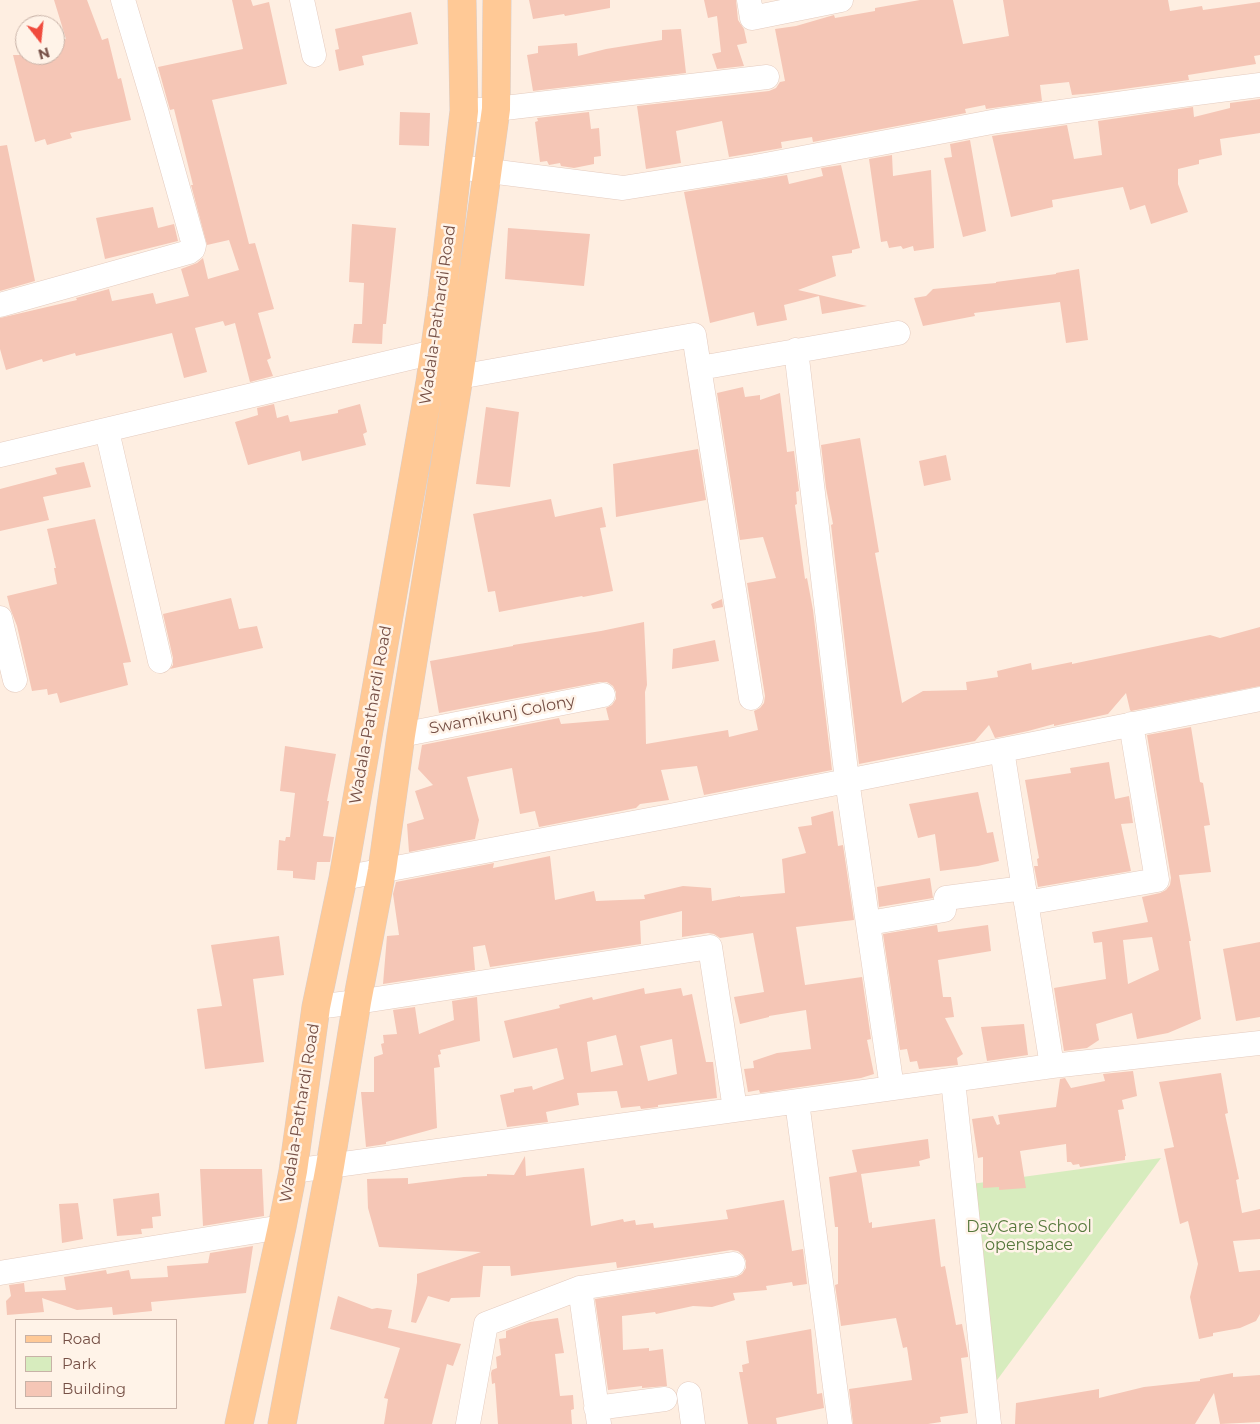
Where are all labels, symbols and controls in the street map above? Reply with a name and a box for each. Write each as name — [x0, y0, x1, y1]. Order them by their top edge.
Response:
north arrow — [15, 15, 65, 65]
text: N — [36, 43, 52, 64]
street label: Wadala-Pathardi Road — [416, 224, 460, 406]
street label: Wadala-Pathardi Road — [346, 624, 396, 806]
street label: Swamikunj Colony — [427, 691, 577, 739]
street label: Wadala-Pathardi Road — [276, 1022, 324, 1204]
park label: DayCare School openspace — [966, 1217, 1092, 1255]
legend — [15, 1319, 178, 1409]
text: Road — [62, 1329, 101, 1348]
text: Park — [62, 1354, 96, 1373]
text: Building — [62, 1379, 126, 1398]

